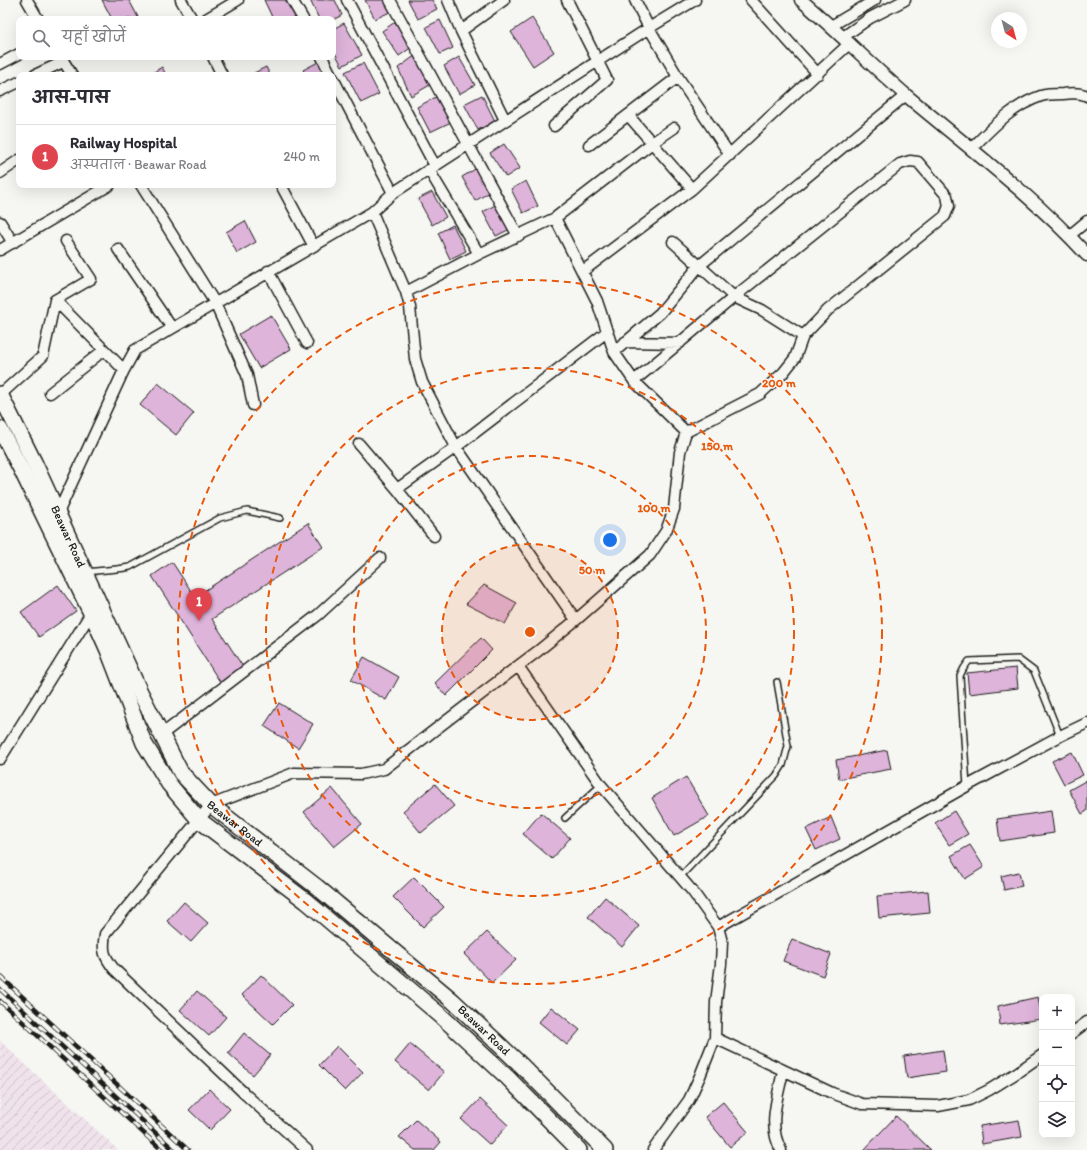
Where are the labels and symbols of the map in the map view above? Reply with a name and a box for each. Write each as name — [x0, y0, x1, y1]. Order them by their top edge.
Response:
north arrow — [991, 12, 1027, 48]
text: 200 m — [762, 376, 797, 390]
text: 150 m — [701, 439, 734, 453]
text: 100 m — [637, 501, 671, 515]
street label: Beawar Road — [48, 503, 89, 570]
your location — [600, 530, 620, 550]
text: 50 m — [579, 563, 606, 577]
pin: 1 — [186, 588, 212, 621]
centre of rings — [523, 625, 537, 639]
street label: Beawar Road — [204, 797, 266, 850]
street label: Beawar Road — [455, 1002, 513, 1059]

